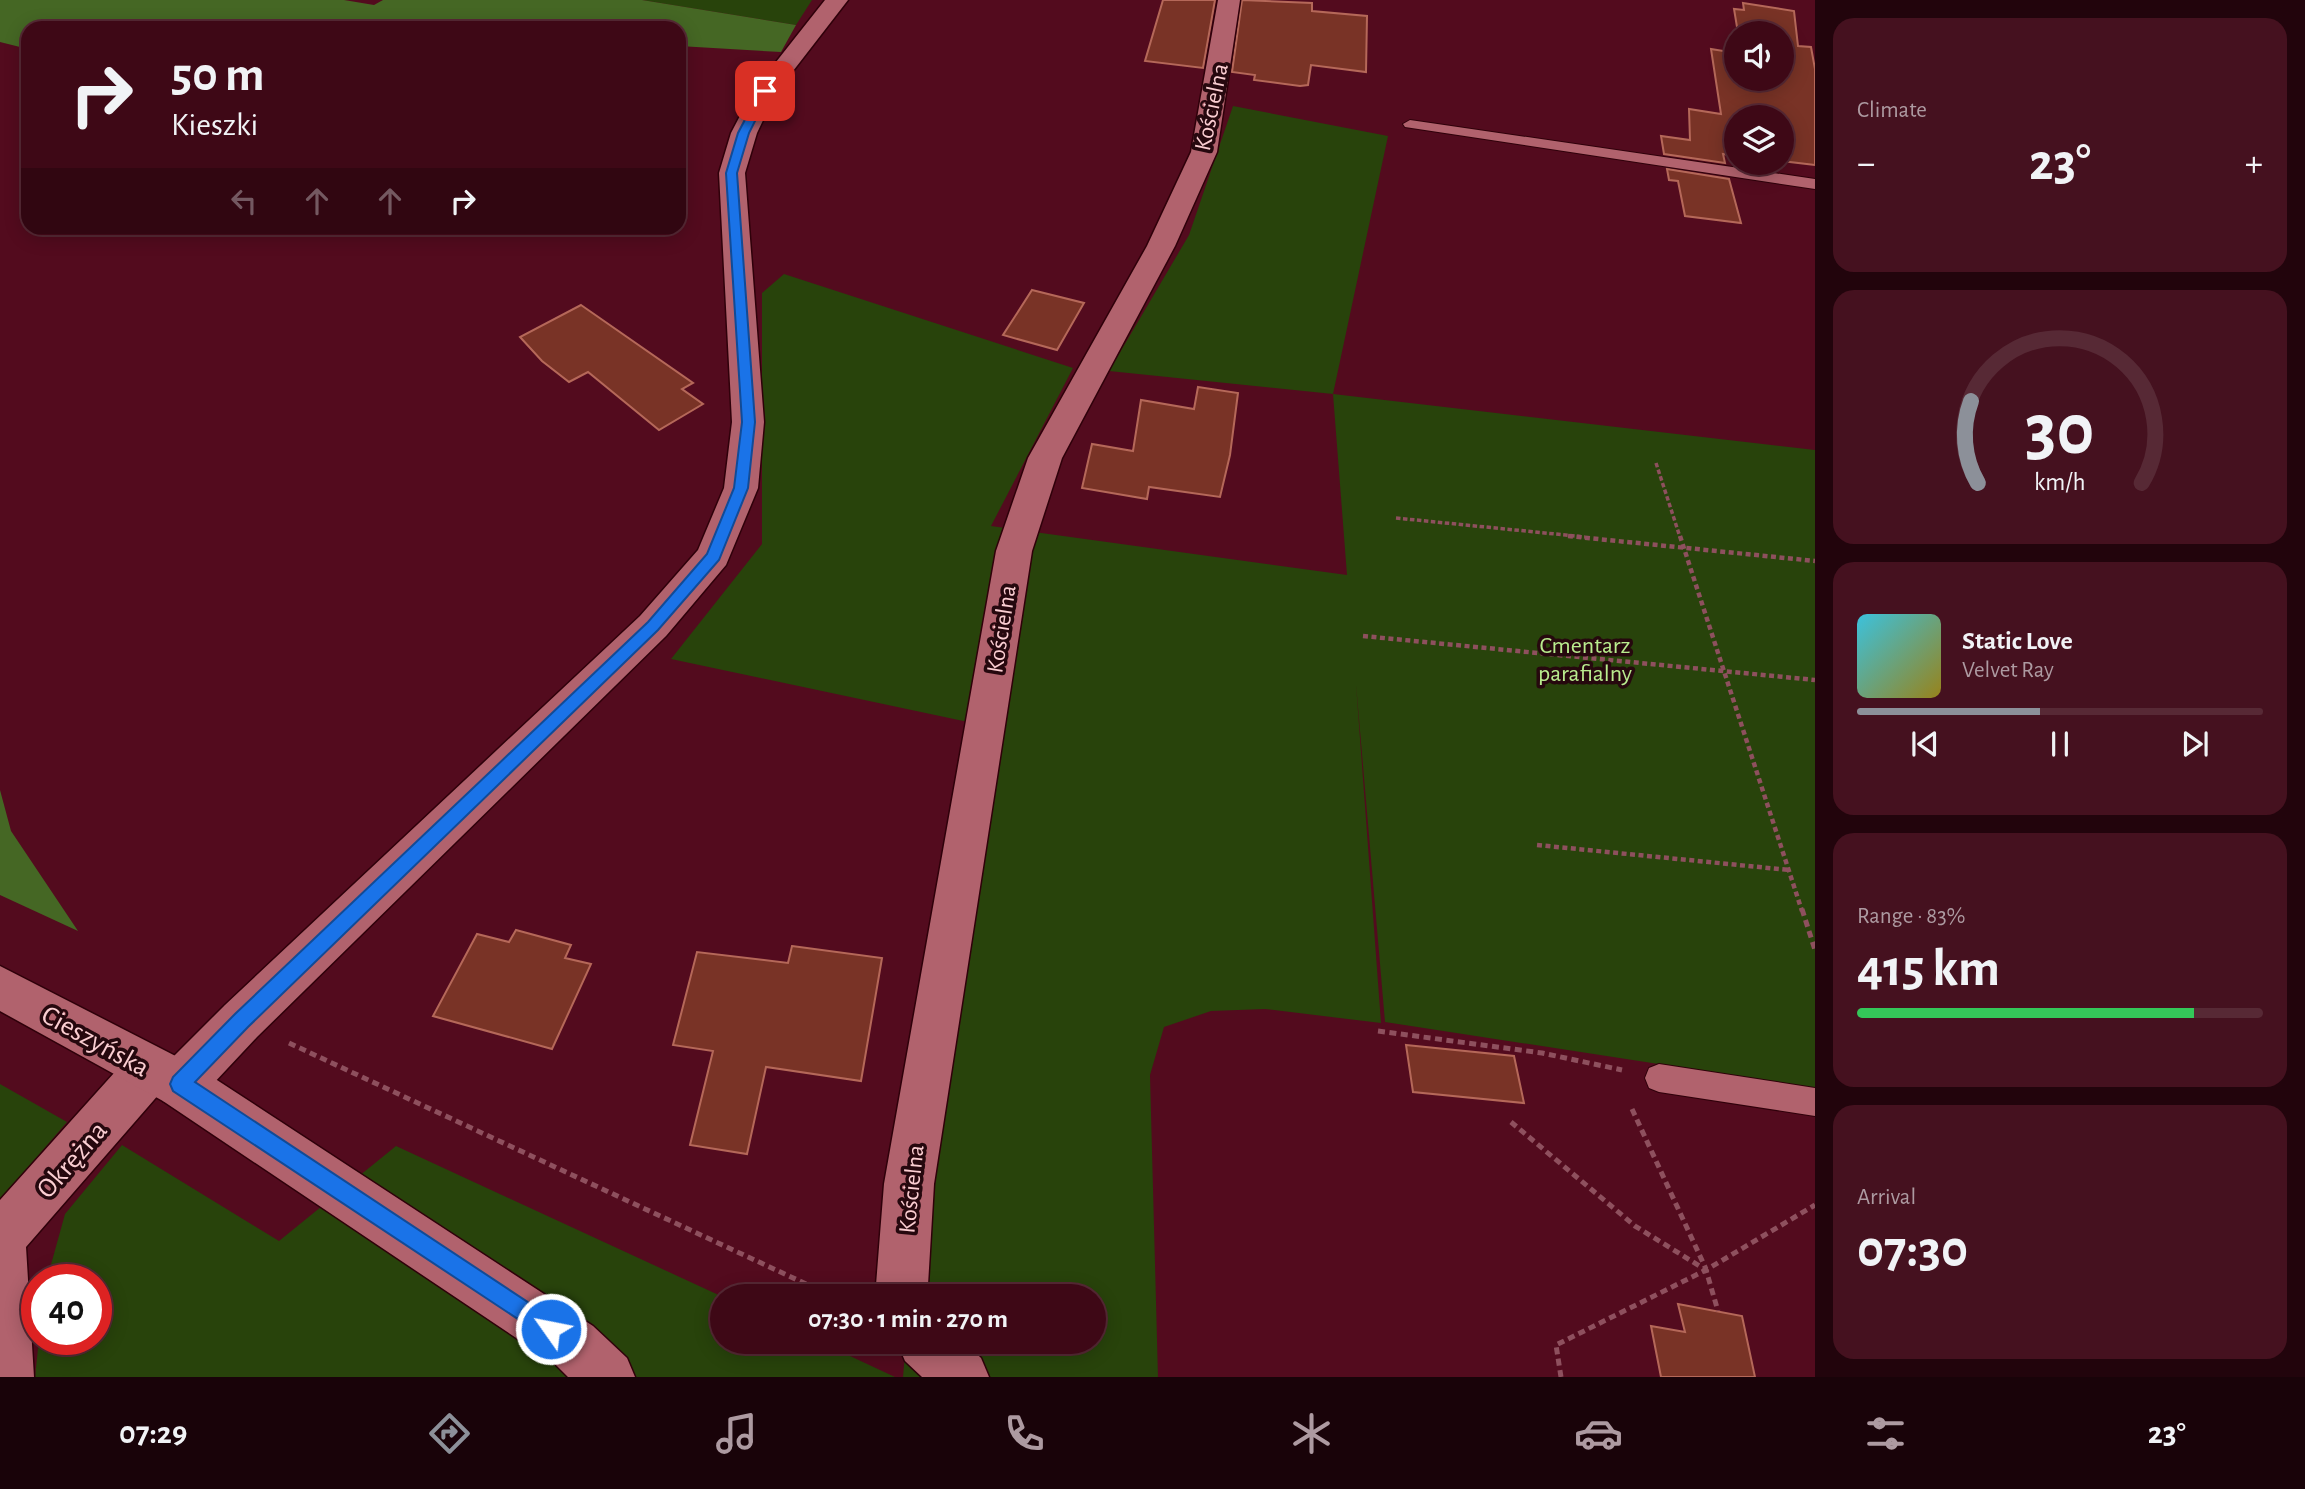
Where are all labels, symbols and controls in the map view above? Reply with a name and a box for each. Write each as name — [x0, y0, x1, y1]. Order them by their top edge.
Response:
map controls — [1724, 21, 1794, 175]
button: sound — [1724, 21, 1794, 91]
icon: right — [56, 49, 147, 140]
text: 50 m — [171, 51, 265, 100]
pin — [735, 61, 795, 121]
street label: Kościelna — [1191, 61, 1233, 153]
icon: arrive — [746, 72, 784, 110]
text: Climate — [1857, 99, 1927, 122]
button: layers — [1724, 105, 1794, 175]
text: Kieszki — [171, 109, 258, 141]
text: 23° — [2029, 137, 2091, 189]
text: − — [1857, 145, 1875, 183]
text: + — [2245, 145, 2263, 183]
icon: left — [225, 182, 263, 220]
icon: ahead — [298, 182, 336, 220]
icon: ahead — [371, 182, 409, 220]
icon: right — [444, 182, 482, 220]
text: 30 — [2025, 395, 2095, 468]
text: km/h — [2034, 469, 2086, 494]
street label: Kościelna — [983, 583, 1021, 675]
text: Static Love — [1962, 628, 2073, 654]
park label: Cmentarz parafialny — [1538, 634, 1632, 686]
text: Velvet Ray — [1962, 659, 2054, 682]
icon: previous — [1906, 725, 1944, 763]
icon: pause — [2041, 725, 2079, 763]
icon: next — [2176, 725, 2214, 763]
text: Range · 83% — [1857, 905, 1966, 928]
text: 415 km — [1857, 943, 2000, 995]
street label: Cieszyńska — [37, 1001, 153, 1083]
street label: Okrężna — [32, 1117, 113, 1204]
street label: Kościelna — [895, 1144, 929, 1234]
text: Arrival — [1857, 1186, 1916, 1209]
text: 07:30 — [1857, 1224, 1968, 1276]
speed limit sign: 40 — [21, 1264, 112, 1355]
position arrow — [514, 1292, 588, 1366]
text: 07:30 · 1 min · 270 m — [808, 1306, 1008, 1332]
icon: directions — [425, 1409, 474, 1458]
icon: music — [712, 1409, 761, 1458]
icon: phone — [1000, 1409, 1049, 1458]
icon: climate — [1287, 1409, 1336, 1458]
icon: car — [1574, 1409, 1623, 1458]
icon: filters — [1861, 1409, 1910, 1458]
text: 07:29 — [119, 1417, 187, 1449]
text: 23° — [2148, 1417, 2186, 1449]

